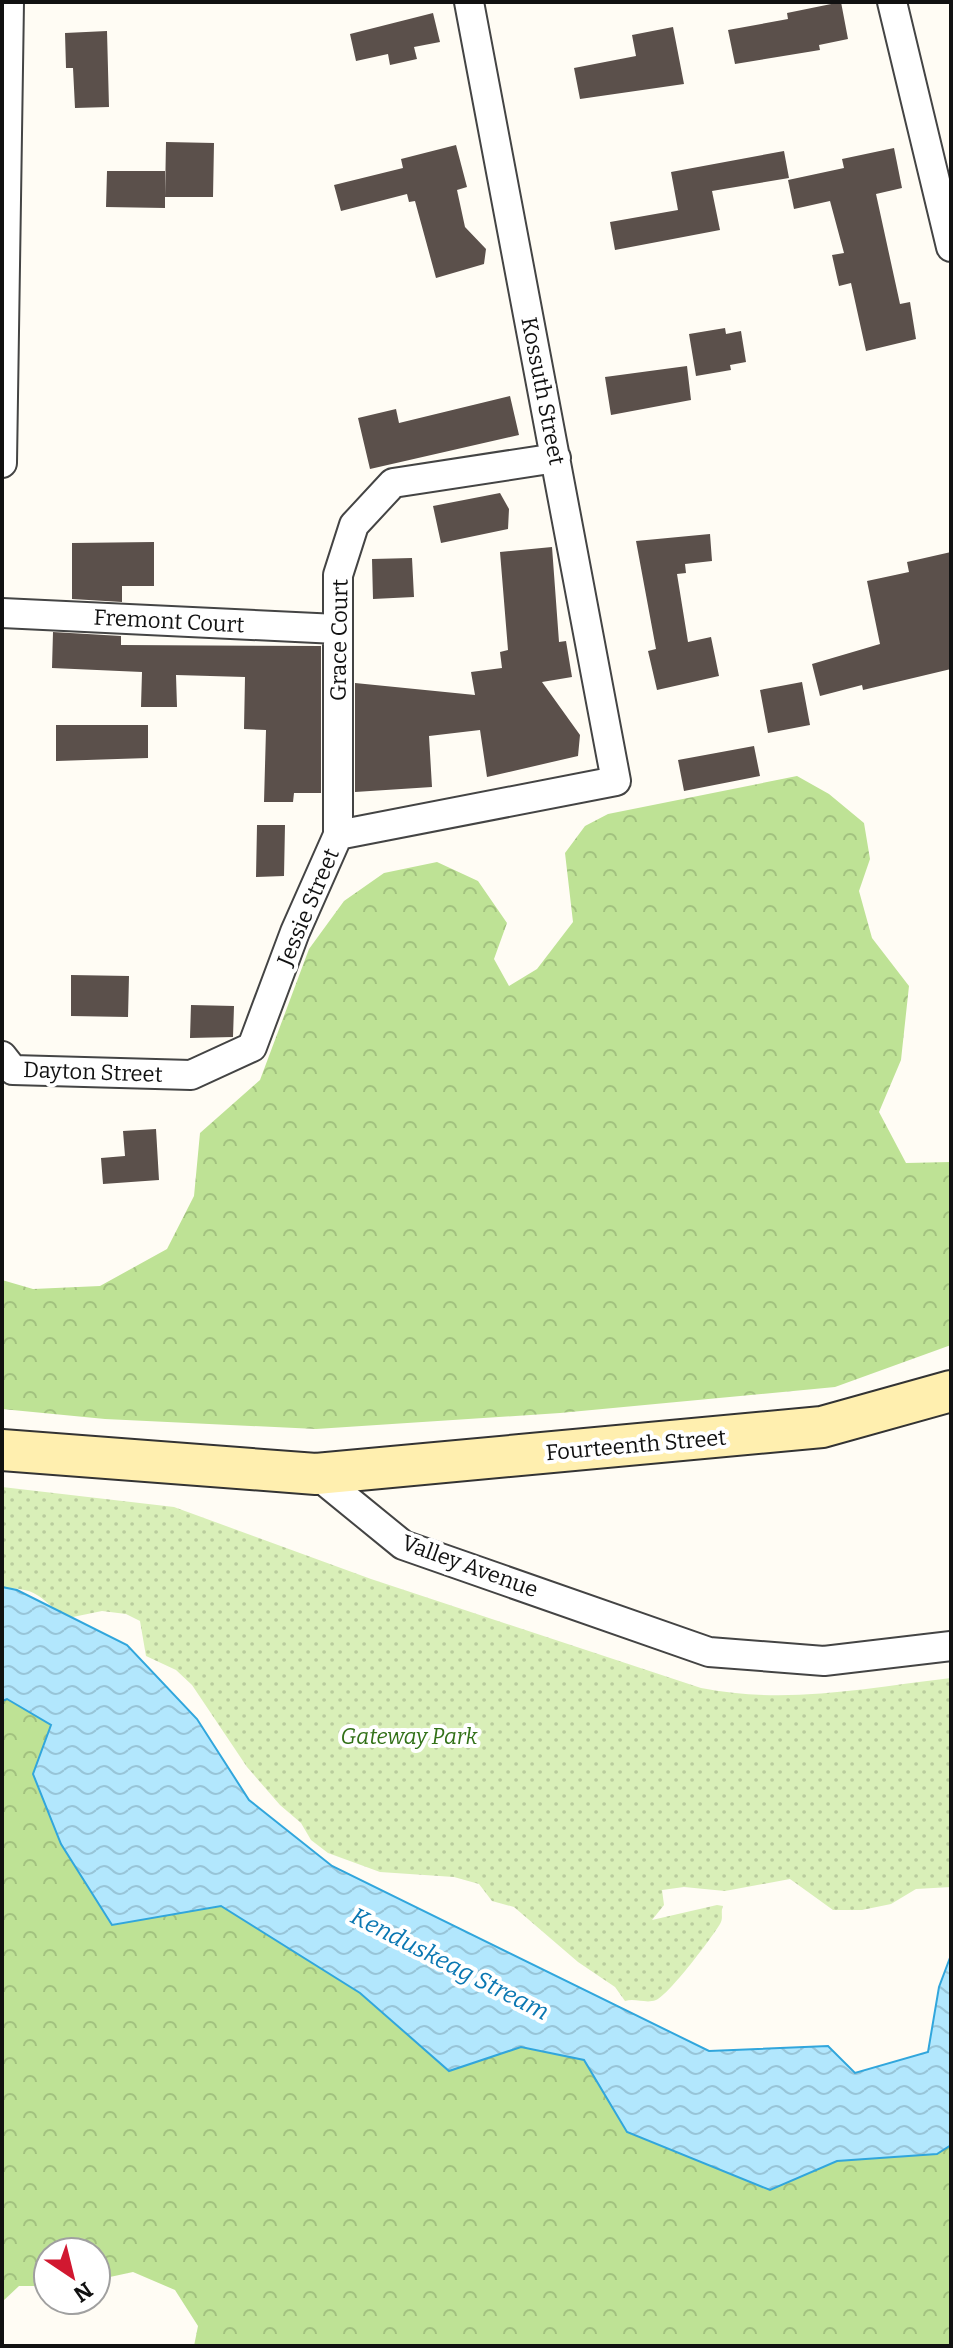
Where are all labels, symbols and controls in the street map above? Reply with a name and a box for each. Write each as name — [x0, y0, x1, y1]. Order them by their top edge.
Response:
street label: Kossuth Street — [515, 315, 571, 467]
street label: Grace Court — [324, 579, 354, 701]
street label: Fremont Court — [93, 604, 245, 638]
street label: Jessie Street — [271, 844, 345, 971]
street label: Dayton Street — [23, 1056, 163, 1088]
street label: Fourteenth Street — [545, 1424, 727, 1466]
street label: Valley Avenue — [398, 1529, 542, 1603]
park label: Gateway Park — [341, 1723, 479, 1750]
water label: Kenduskeag Stream — [346, 1902, 554, 2026]
north arrow — [32, 2236, 112, 2316]
text: N — [68, 2276, 98, 2308]

